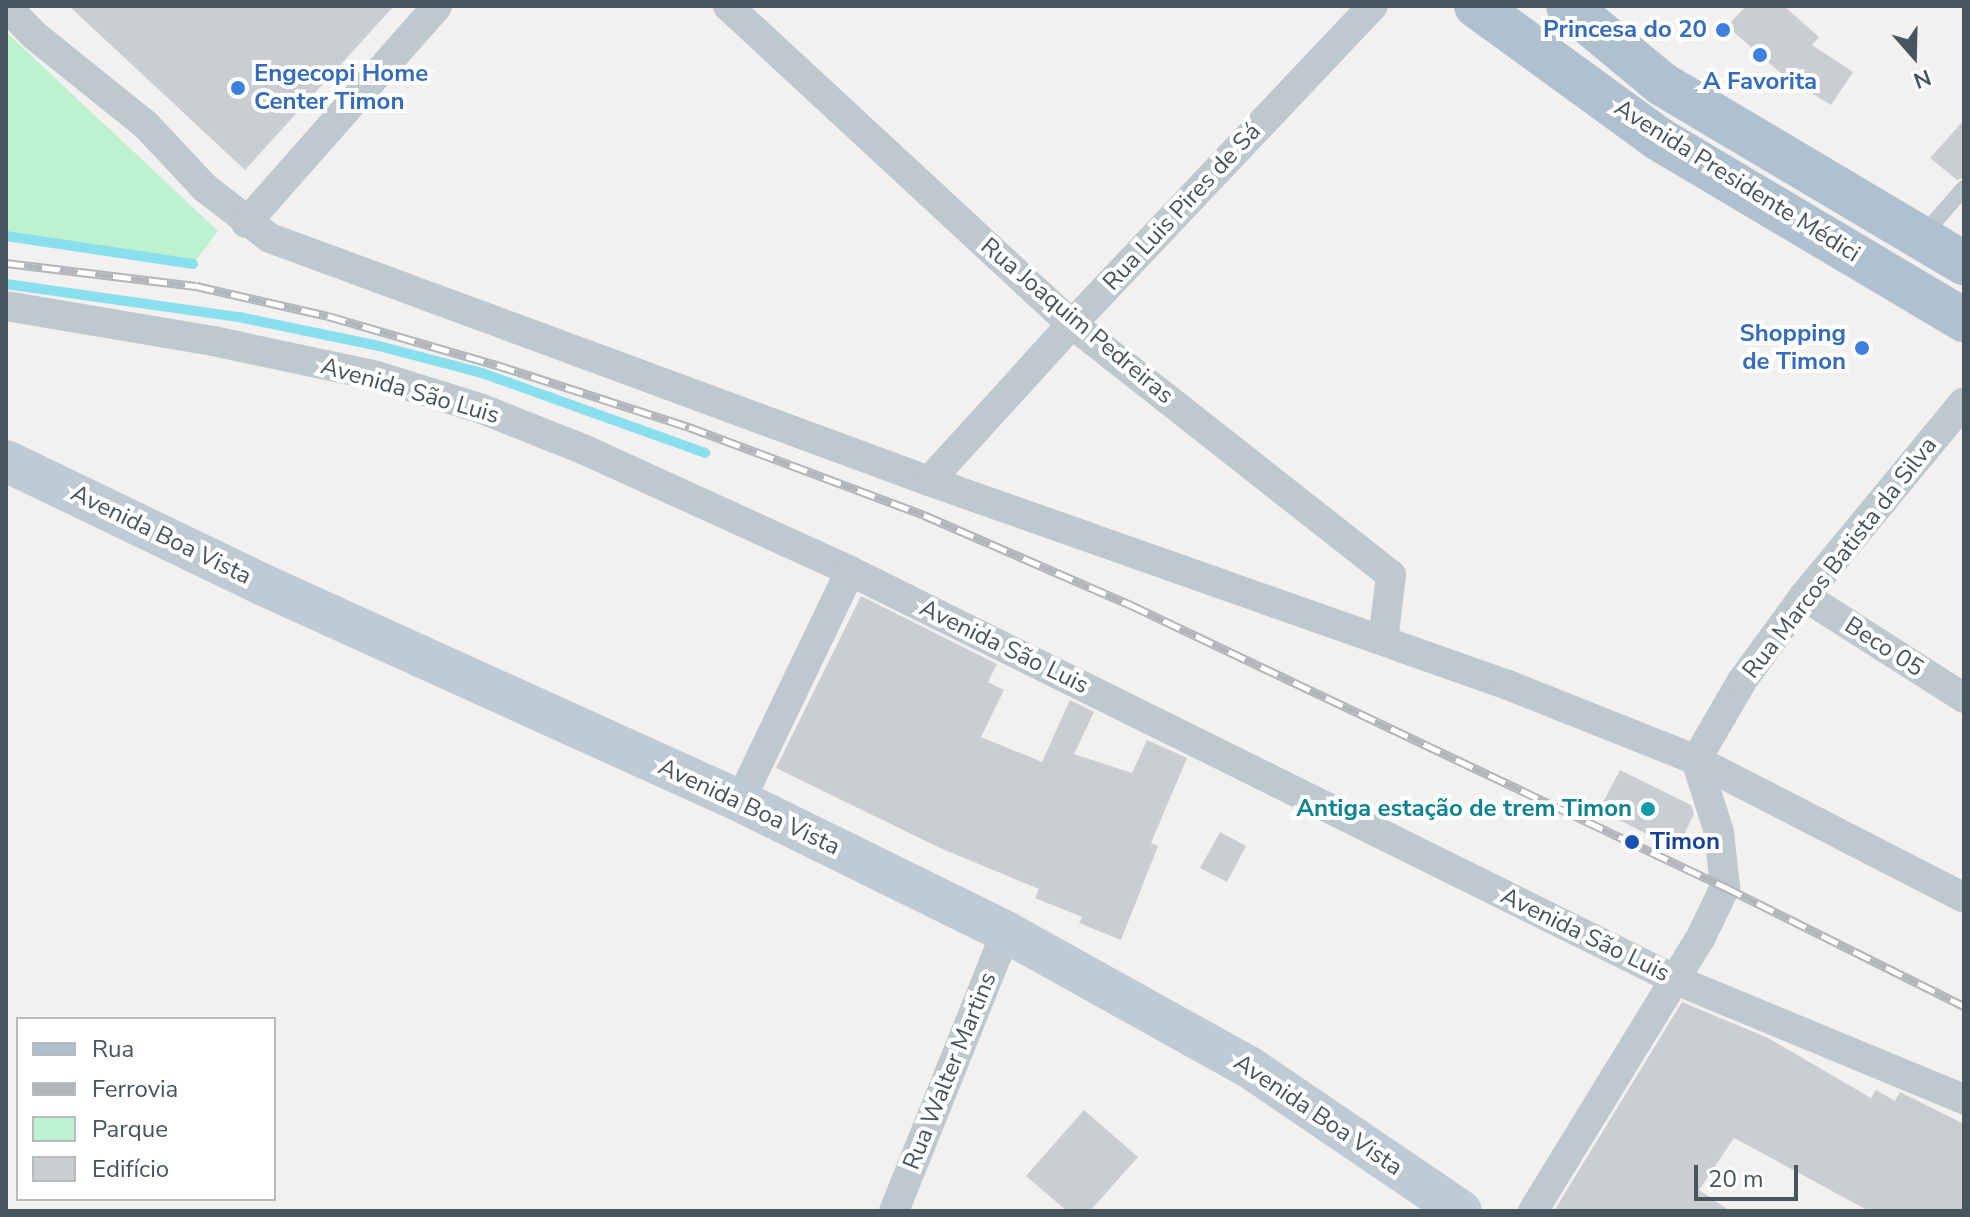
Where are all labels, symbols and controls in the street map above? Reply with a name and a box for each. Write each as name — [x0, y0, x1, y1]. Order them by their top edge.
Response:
place label: Princesa do 20 — [1543, 16, 1707, 44]
north arrow — [1874, 16, 1954, 96]
marker: Princesa do 20 — [1714, 21, 1732, 39]
marker: A Favorita — [1751, 46, 1769, 64]
place label: Engecopi Home Center Timon — [254, 60, 428, 116]
text: N — [1909, 62, 1935, 95]
place label: A Favorita — [1703, 68, 1817, 96]
marker: Engecopi Home Center Timon — [229, 79, 247, 97]
street label: Avenida Presidente Médici — [1609, 93, 1865, 269]
street label: Rua Luis Pires de Sá — [1097, 117, 1267, 297]
street label: Rua Joaquim Pedreiras — [975, 232, 1179, 410]
place label: Shopping de Timon — [1740, 320, 1846, 376]
marker: Shopping de Timon — [1853, 339, 1871, 357]
street label: Avenida São Luis — [317, 352, 503, 430]
street label: Rua Marcos Batista da Silva — [1737, 432, 1943, 684]
street label: Avenida Boa Vista — [66, 479, 256, 591]
street label: Avenida São Luis — [915, 594, 1093, 700]
street label: Beco 05 — [1839, 611, 1929, 683]
street label: Avenida Boa Vista — [654, 752, 844, 862]
place label: Antiga estação de trem Timon — [1296, 795, 1632, 823]
marker: Antiga estação de trem Timon — [1639, 800, 1657, 818]
place label: Timon — [1650, 828, 1720, 856]
marker: Timon — [1621, 831, 1643, 853]
street label: Avenida São Luis — [1496, 882, 1674, 988]
street label: Rua Walter Martins — [897, 968, 1003, 1174]
legend — [16, 1017, 276, 1201]
text: Rua — [92, 1033, 134, 1065]
street label: Avenida Boa Vista — [1228, 1048, 1408, 1182]
text: Ferrovia — [92, 1073, 178, 1105]
text: Parque — [92, 1113, 168, 1145]
scale bar — [1698, 1149, 1802, 1199]
text: Edifício — [92, 1153, 169, 1185]
text: 20 m — [1708, 1163, 1764, 1195]

